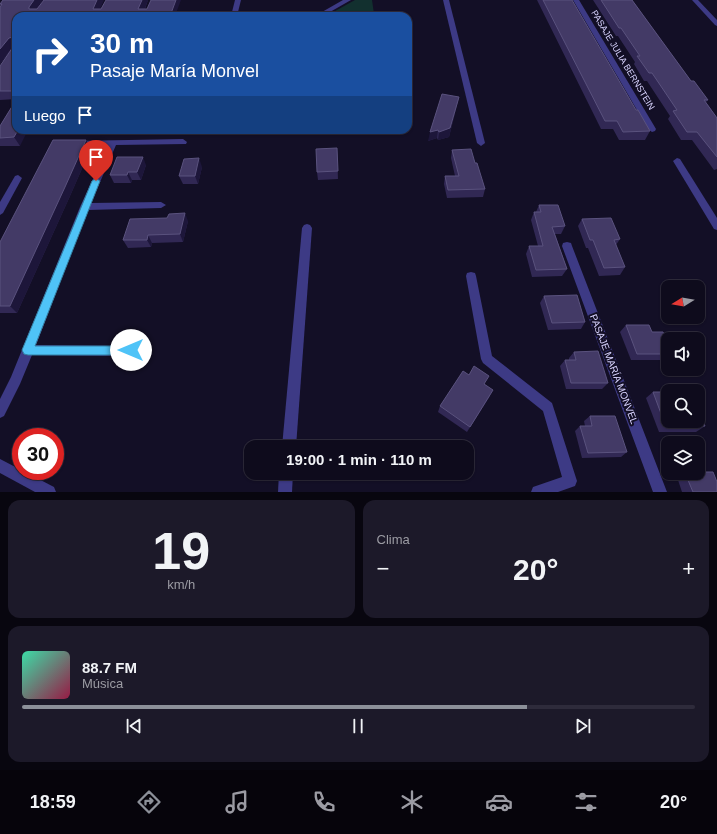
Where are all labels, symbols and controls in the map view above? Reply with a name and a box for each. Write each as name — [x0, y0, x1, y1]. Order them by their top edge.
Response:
street label: PASAJE JULIA BERNSTEIN — [589, 8, 657, 112]
icon: right — [24, 28, 76, 80]
text: 30 m — [90, 28, 154, 59]
text: Pasaje María Monvel — [90, 61, 259, 81]
icon: arrive — [74, 104, 96, 126]
text: Luego — [24, 107, 66, 124]
pin — [79, 140, 113, 181]
icon: arrive — [85, 146, 107, 168]
north arrow — [661, 280, 705, 324]
map controls — [661, 280, 705, 480]
street label: PASAJE MARÍA MONVEL — [588, 312, 641, 426]
position arrow — [110, 329, 152, 371]
button: sound — [661, 332, 705, 376]
button: search — [661, 384, 705, 428]
speed limit sign: 30 — [12, 428, 64, 480]
button: layers — [661, 436, 705, 480]
text: 19:00 · 1 min · 110 m — [286, 451, 432, 468]
text: 19 — [152, 522, 210, 580]
text: Clima — [377, 532, 410, 547]
text: 20° — [513, 553, 558, 586]
text: − — [377, 556, 389, 581]
text: + — [682, 556, 695, 581]
text: km/h — [167, 577, 195, 592]
text: 88.7 FM — [82, 659, 137, 676]
text: Música — [82, 676, 123, 691]
icon: previous — [123, 715, 145, 737]
icon: pause — [347, 715, 369, 737]
icon: next — [572, 715, 594, 737]
icon: directions — [135, 788, 163, 816]
icon: music — [223, 788, 251, 816]
icon: phone — [310, 788, 338, 816]
icon: climate — [398, 788, 426, 816]
icon: car — [485, 788, 513, 816]
icon: filters — [572, 788, 600, 816]
text: 18:59 — [30, 792, 76, 812]
text: 20° — [660, 792, 687, 812]

